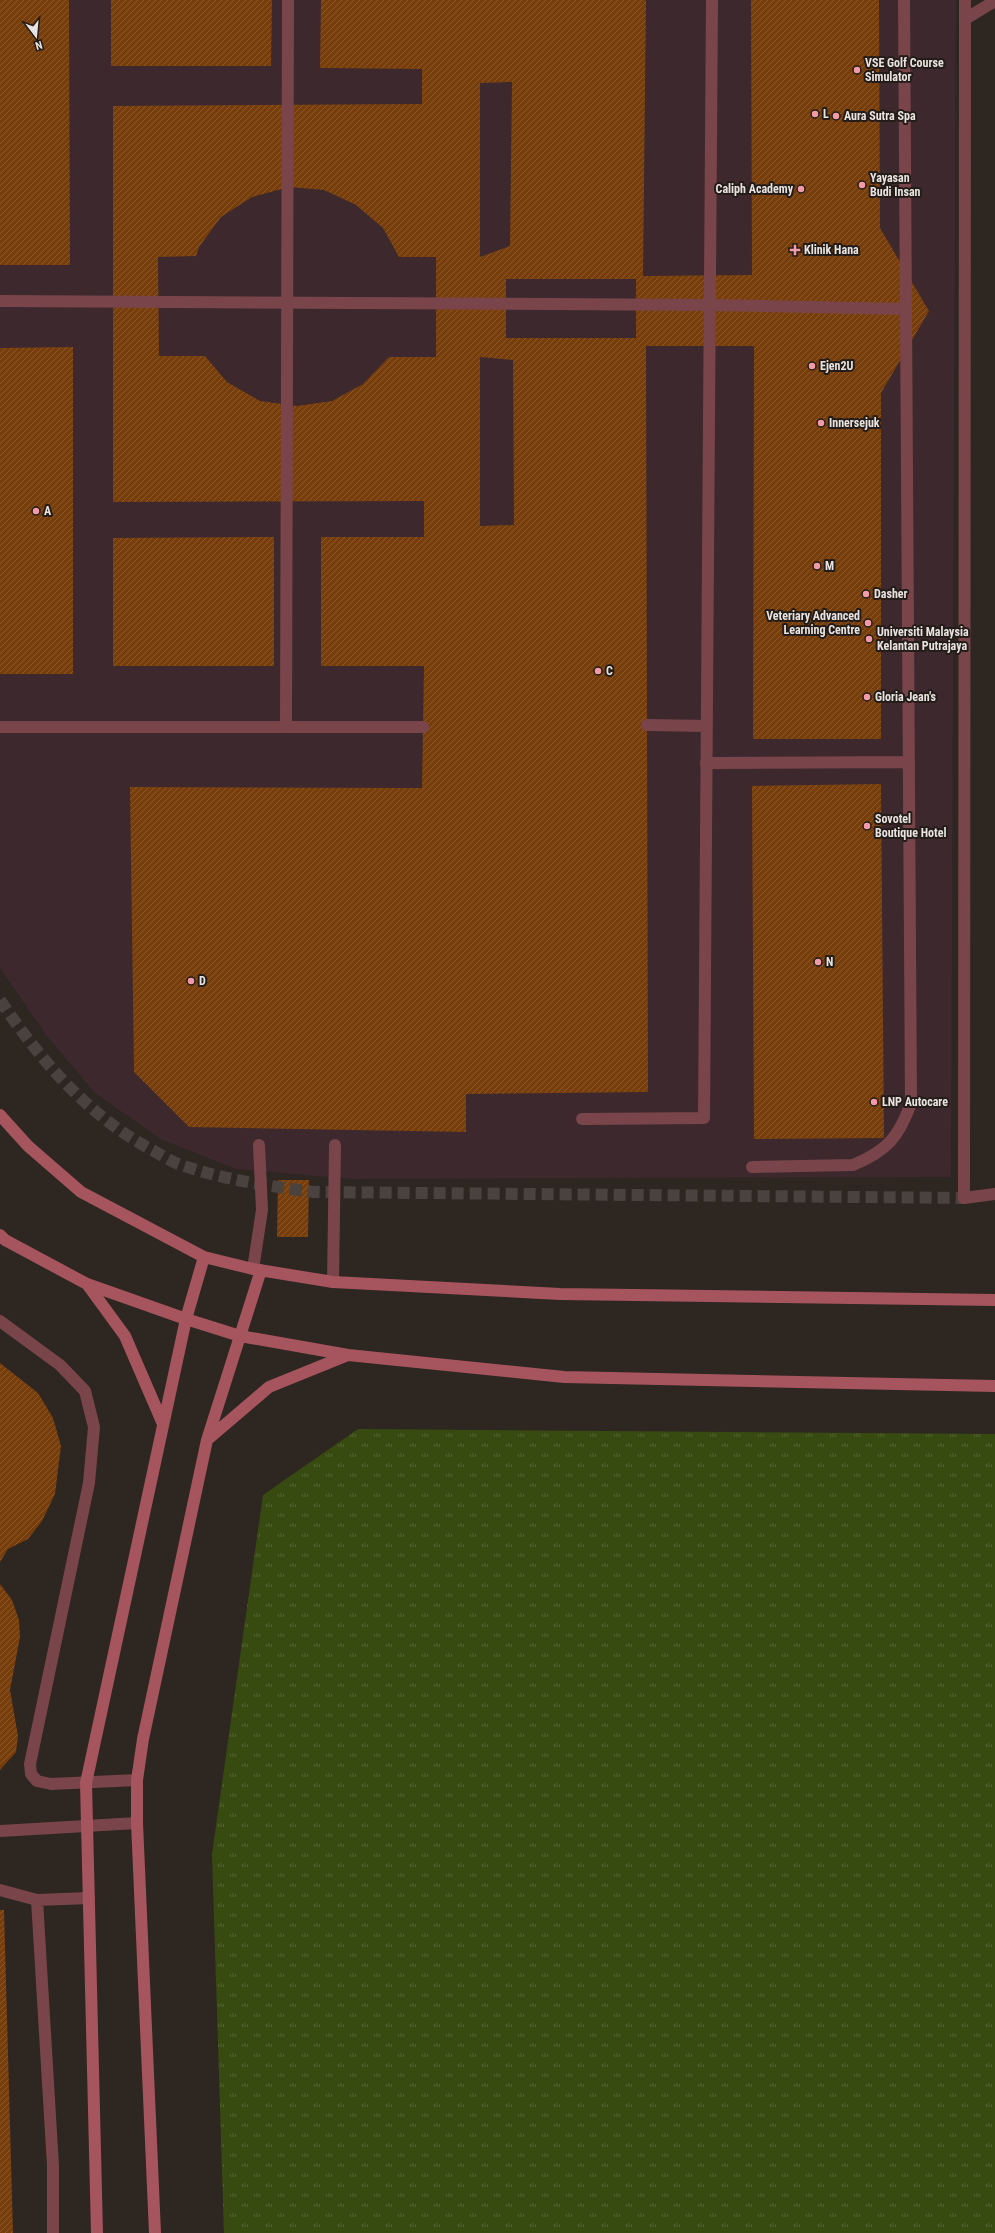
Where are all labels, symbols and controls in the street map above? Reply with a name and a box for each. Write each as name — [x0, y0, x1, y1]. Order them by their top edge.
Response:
north arrow — [16, 16, 56, 56]
text: N — [33, 38, 44, 52]
place label: VSE Golf Course Simulator — [865, 56, 944, 84]
marker: VSE Golf Course Simulator — [852, 65, 862, 75]
place label: L — [823, 107, 829, 121]
marker: L — [810, 109, 820, 119]
place label: Aura Sutra Spa — [844, 109, 916, 123]
marker: Aura Sutra Spa — [831, 111, 841, 121]
place label: Yayasan Budi Insan — [870, 171, 921, 199]
marker: Yayasan Budi Insan — [857, 180, 867, 190]
place label: Caliph Academy — [716, 182, 794, 196]
marker: Caliph Academy — [796, 184, 806, 194]
place label: Klinik Hana — [804, 243, 859, 257]
marker: Klinik Hana — [789, 244, 801, 256]
place label: Ejen2U — [820, 359, 854, 373]
marker: Ejen2U — [807, 361, 817, 371]
place label: Innersejuk — [829, 416, 880, 430]
marker: Innersejuk — [816, 418, 826, 428]
place label: A — [44, 504, 52, 518]
marker: A — [31, 506, 41, 516]
place label: M — [825, 559, 834, 573]
marker: M — [812, 561, 822, 571]
place label: Dasher — [874, 587, 908, 601]
marker: Dasher — [861, 589, 871, 599]
place label: Veteriary Advanced Learning Centre — [766, 609, 860, 637]
marker: Veteriary Advanced Learning Centre — [863, 618, 873, 628]
place label: Universiti Malaysia Kelantan Putrajaya — [877, 625, 969, 653]
marker: Universiti Malaysia Kelantan Putrajaya — [864, 634, 874, 644]
place label: C — [606, 664, 613, 678]
marker: C — [593, 666, 603, 676]
place label: Gloria Jean's — [875, 690, 937, 704]
marker: Gloria Jean's — [862, 692, 872, 702]
place label: Sovotel Boutique Hotel — [875, 812, 946, 840]
marker: Sovotel Boutique Hotel — [862, 821, 872, 831]
place label: N — [826, 955, 833, 969]
marker: N — [813, 957, 823, 967]
place label: D — [199, 974, 206, 988]
marker: D — [186, 976, 196, 986]
place label: LNP Autocare — [882, 1095, 948, 1109]
marker: LNP Autocare — [869, 1097, 879, 1107]

